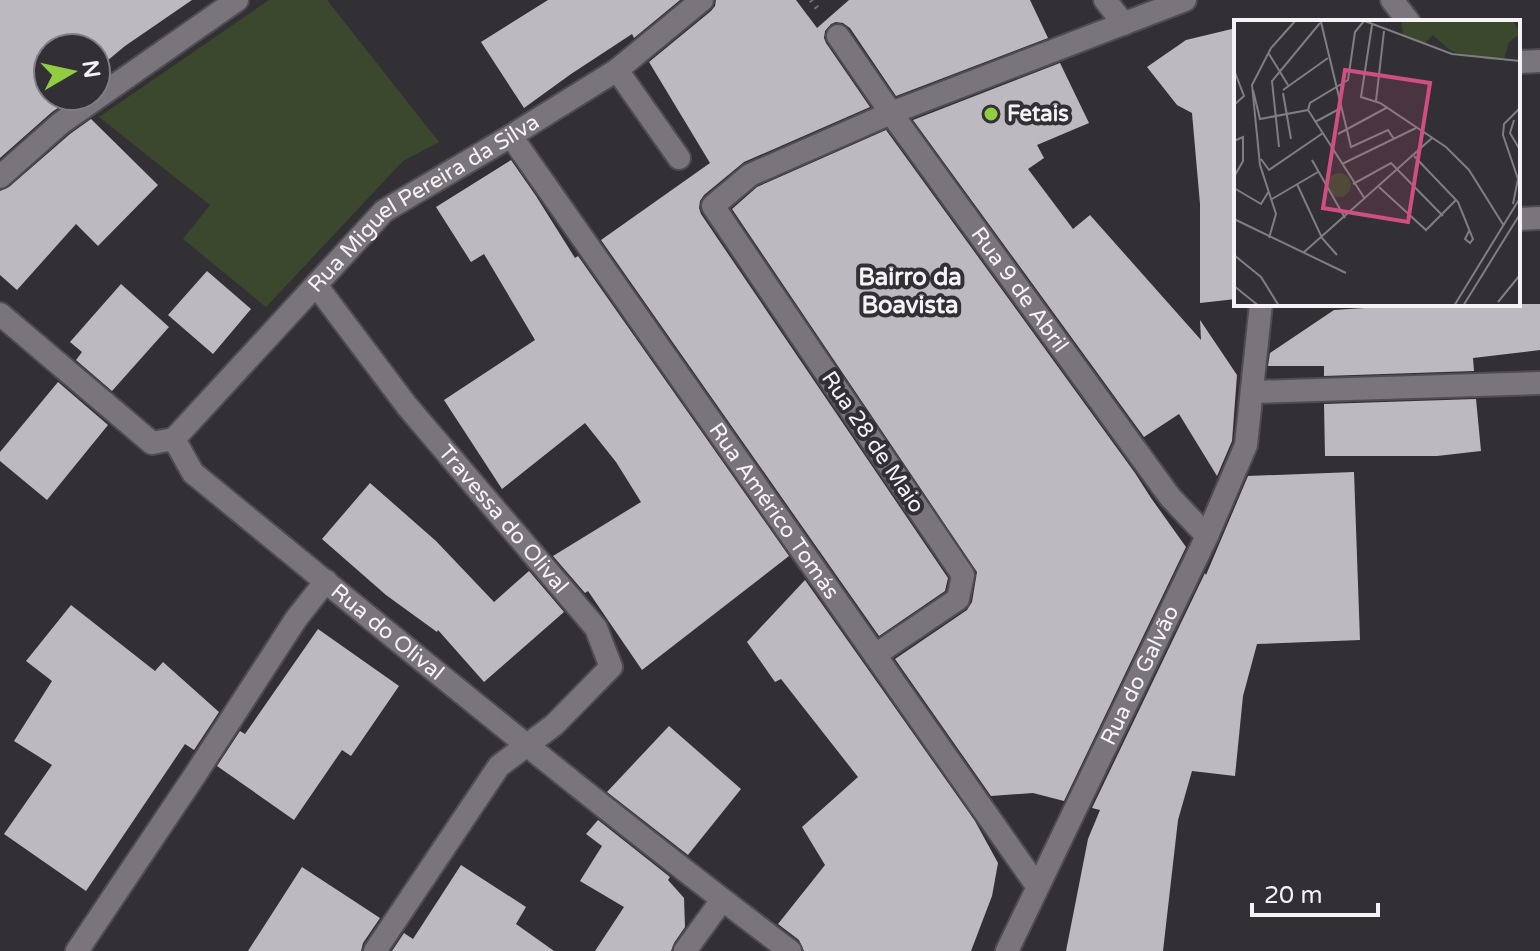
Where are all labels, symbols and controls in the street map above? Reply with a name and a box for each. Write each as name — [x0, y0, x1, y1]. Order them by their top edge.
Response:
inset map — [1234, 20, 1520, 306]
north arrow — [32, 32, 112, 112]
text: N — [77, 58, 105, 80]
place label: Fetais — [1007, 101, 1069, 127]
marker: Fetais — [982, 105, 1000, 123]
street label: Rua Miguel Pereira da Silva — [302, 109, 544, 298]
street label: Rua 9 de Abril — [965, 222, 1074, 357]
district label: Bairro da Boavista — [858, 263, 962, 320]
street label: Rua 28 de Maio — [816, 366, 930, 518]
street label: Rua Américo Tomás — [703, 418, 845, 604]
street label: Travessa do Olival — [433, 440, 574, 599]
street label: Rua do Olival — [326, 578, 449, 686]
street label: Rua do Galvão — [1095, 601, 1185, 749]
scale bar — [1252, 867, 1378, 917]
text: 20 m — [1264, 881, 1322, 910]

